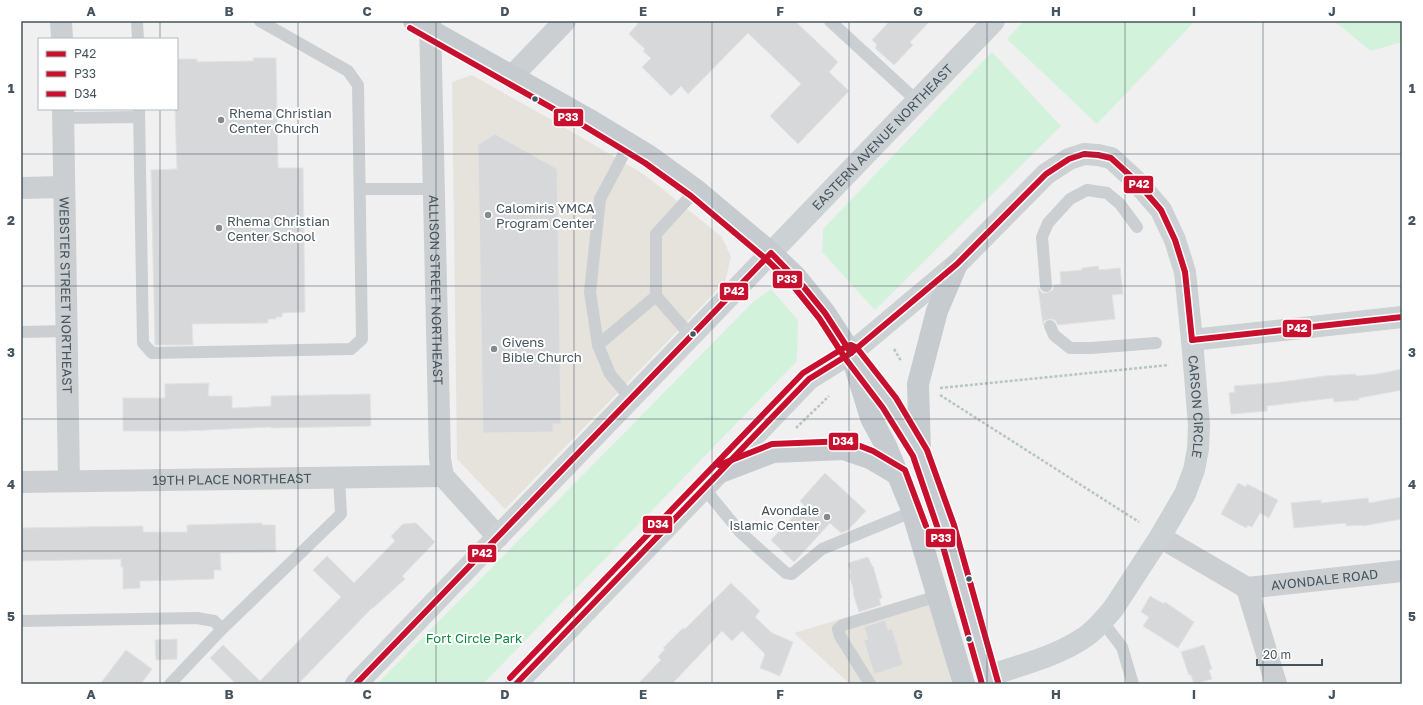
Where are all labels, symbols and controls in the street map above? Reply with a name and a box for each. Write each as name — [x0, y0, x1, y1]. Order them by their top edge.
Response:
text: A — [86, 3, 96, 19]
text: B — [224, 3, 234, 19]
text: C — [362, 3, 372, 19]
text: D — [500, 3, 510, 19]
text: E — [639, 3, 647, 19]
text: F — [776, 3, 784, 19]
text: G — [913, 3, 923, 19]
text: H — [1051, 3, 1061, 19]
text: I — [1192, 3, 1196, 19]
text: J — [1328, 3, 1336, 19]
legend — [38, 38, 178, 110]
text: P42 — [74, 46, 96, 61]
street label: EASTERN AVENUE NORTHEAST — [808, 61, 956, 213]
text: P33 — [74, 66, 96, 81]
text: 1 — [8, 80, 15, 96]
text: 1 — [1409, 80, 1416, 96]
text: D34 — [74, 86, 97, 101]
unlabelled marker — [530, 94, 540, 104]
place label: Rhema Christian Center Church — [229, 105, 332, 136]
line badge: P33 — [553, 108, 584, 127]
text: P33 — [558, 110, 579, 123]
marker: Rhema Christian Center Church — [216, 115, 226, 125]
line badge: P42 — [1123, 175, 1154, 194]
text: P42 — [1129, 177, 1150, 190]
street label: ALLISON STREET NORTHEAST — [426, 195, 446, 385]
street label: WEBSTER STREET NORTHEAST — [56, 196, 76, 394]
place label: Calomiris YMCA Program Center — [496, 200, 595, 231]
marker: Calomiris YMCA Program Center — [483, 210, 493, 220]
text: 2 — [7, 212, 15, 228]
text: 2 — [1408, 212, 1416, 228]
place label: Rhema Christian Center School — [227, 213, 330, 244]
marker: Rhema Christian Center School — [214, 223, 224, 233]
line badge: P33 — [772, 270, 803, 289]
text: P33 — [777, 272, 798, 285]
line badge: P42 — [719, 282, 749, 301]
text: P42 — [724, 284, 745, 297]
line badge: P42 — [1282, 319, 1312, 338]
text: P42 — [1287, 321, 1308, 334]
unlabelled marker — [688, 329, 698, 339]
place label: Givens Bible Church — [502, 334, 582, 365]
text: 3 — [7, 344, 15, 360]
marker: Givens Bible Church — [489, 344, 499, 354]
text: 3 — [1408, 344, 1416, 360]
street label: CARSON CIRCLE — [1185, 354, 1207, 459]
line badge: D34 — [828, 432, 859, 451]
text: D34 — [832, 434, 854, 447]
street label: 19TH PLACE NORTHEAST — [152, 470, 312, 488]
text: 4 — [7, 476, 15, 492]
text: 4 — [1408, 476, 1416, 492]
place label: Avondale Islamic Center — [729, 502, 819, 533]
marker: Avondale Islamic Center — [822, 512, 832, 522]
line badge: D34 — [642, 515, 673, 534]
text: D34 — [647, 517, 669, 530]
line badge: P33 — [925, 528, 956, 548]
text: P33 — [931, 531, 952, 544]
line badge: P42 — [467, 544, 497, 563]
text: P42 — [472, 546, 493, 559]
street label: AVONDALE ROAD — [1270, 566, 1379, 593]
unlabelled marker — [964, 574, 974, 584]
text: 5 — [7, 608, 15, 624]
text: 5 — [1408, 608, 1416, 624]
park label: Fort Circle Park — [426, 630, 523, 646]
unlabelled marker — [964, 634, 974, 644]
scale bar — [1257, 641, 1322, 667]
text: 20 m — [1263, 647, 1291, 662]
text: A — [86, 686, 96, 702]
text: B — [224, 686, 234, 702]
text: C — [362, 686, 372, 702]
text: D — [500, 686, 510, 702]
text: E — [639, 686, 647, 702]
text: F — [776, 686, 784, 702]
text: G — [913, 686, 923, 702]
text: H — [1051, 686, 1061, 702]
text: I — [1192, 686, 1196, 702]
text: J — [1328, 686, 1336, 702]

